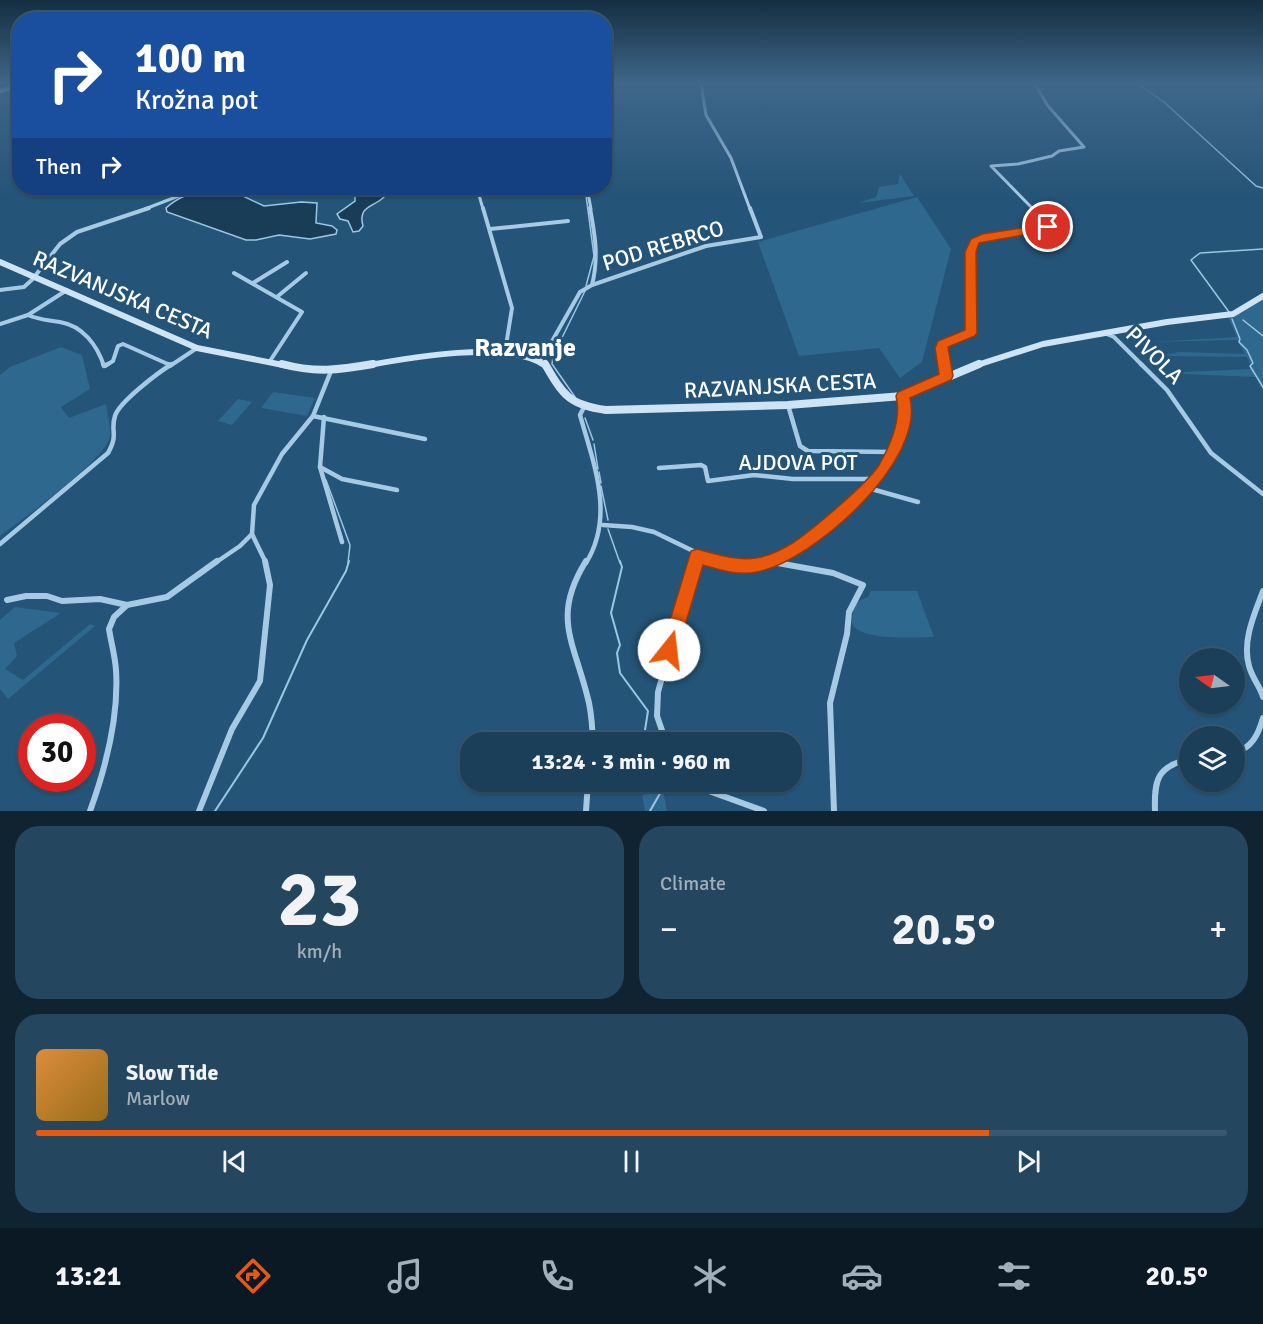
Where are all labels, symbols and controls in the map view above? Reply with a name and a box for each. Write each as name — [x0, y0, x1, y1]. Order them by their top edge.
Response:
text: 100 m — [135, 33, 246, 84]
icon: right — [36, 36, 114, 114]
text: Krožna pot — [135, 84, 258, 117]
icon: right — [94, 150, 127, 183]
text: Then — [36, 153, 82, 180]
pin — [1022, 201, 1073, 252]
icon: arrive — [1031, 210, 1064, 243]
street label: POD REBRCO — [599, 214, 727, 277]
street label: RAZVANJSKA CESTA — [29, 244, 217, 345]
street label: PIVOLA — [1120, 321, 1190, 390]
district label: Razvanje — [474, 332, 576, 364]
street label: RAZVANJSKA CESTA — [683, 367, 878, 404]
street label: AJDOVA POT — [738, 449, 858, 476]
position arrow — [637, 618, 701, 682]
north arrow — [1179, 648, 1245, 714]
map controls — [1179, 648, 1245, 792]
speed limit sign: 30 — [18, 714, 96, 792]
button: layers — [1179, 726, 1245, 792]
text: 13:24 · 3 min · 960 m — [531, 748, 731, 775]
text: 23 — [277, 852, 362, 948]
text: Climate — [660, 871, 726, 896]
text: 20.5° — [892, 902, 995, 957]
text: − — [660, 909, 678, 950]
text: + — [1209, 909, 1227, 950]
text: km/h — [297, 939, 342, 964]
text: Slow Tide — [126, 1059, 218, 1086]
text: Marlow — [126, 1086, 190, 1111]
icon: previous — [218, 1145, 251, 1178]
icon: pause — [615, 1145, 648, 1178]
icon: next — [1012, 1145, 1045, 1178]
icon: directions — [232, 1255, 274, 1297]
icon: music — [384, 1255, 426, 1297]
icon: phone — [536, 1255, 578, 1297]
icon: climate — [689, 1255, 731, 1297]
icon: car — [841, 1255, 883, 1297]
icon: filters — [993, 1255, 1035, 1297]
text: 13:21 — [55, 1260, 121, 1293]
text: 20.5° — [1146, 1260, 1208, 1293]

